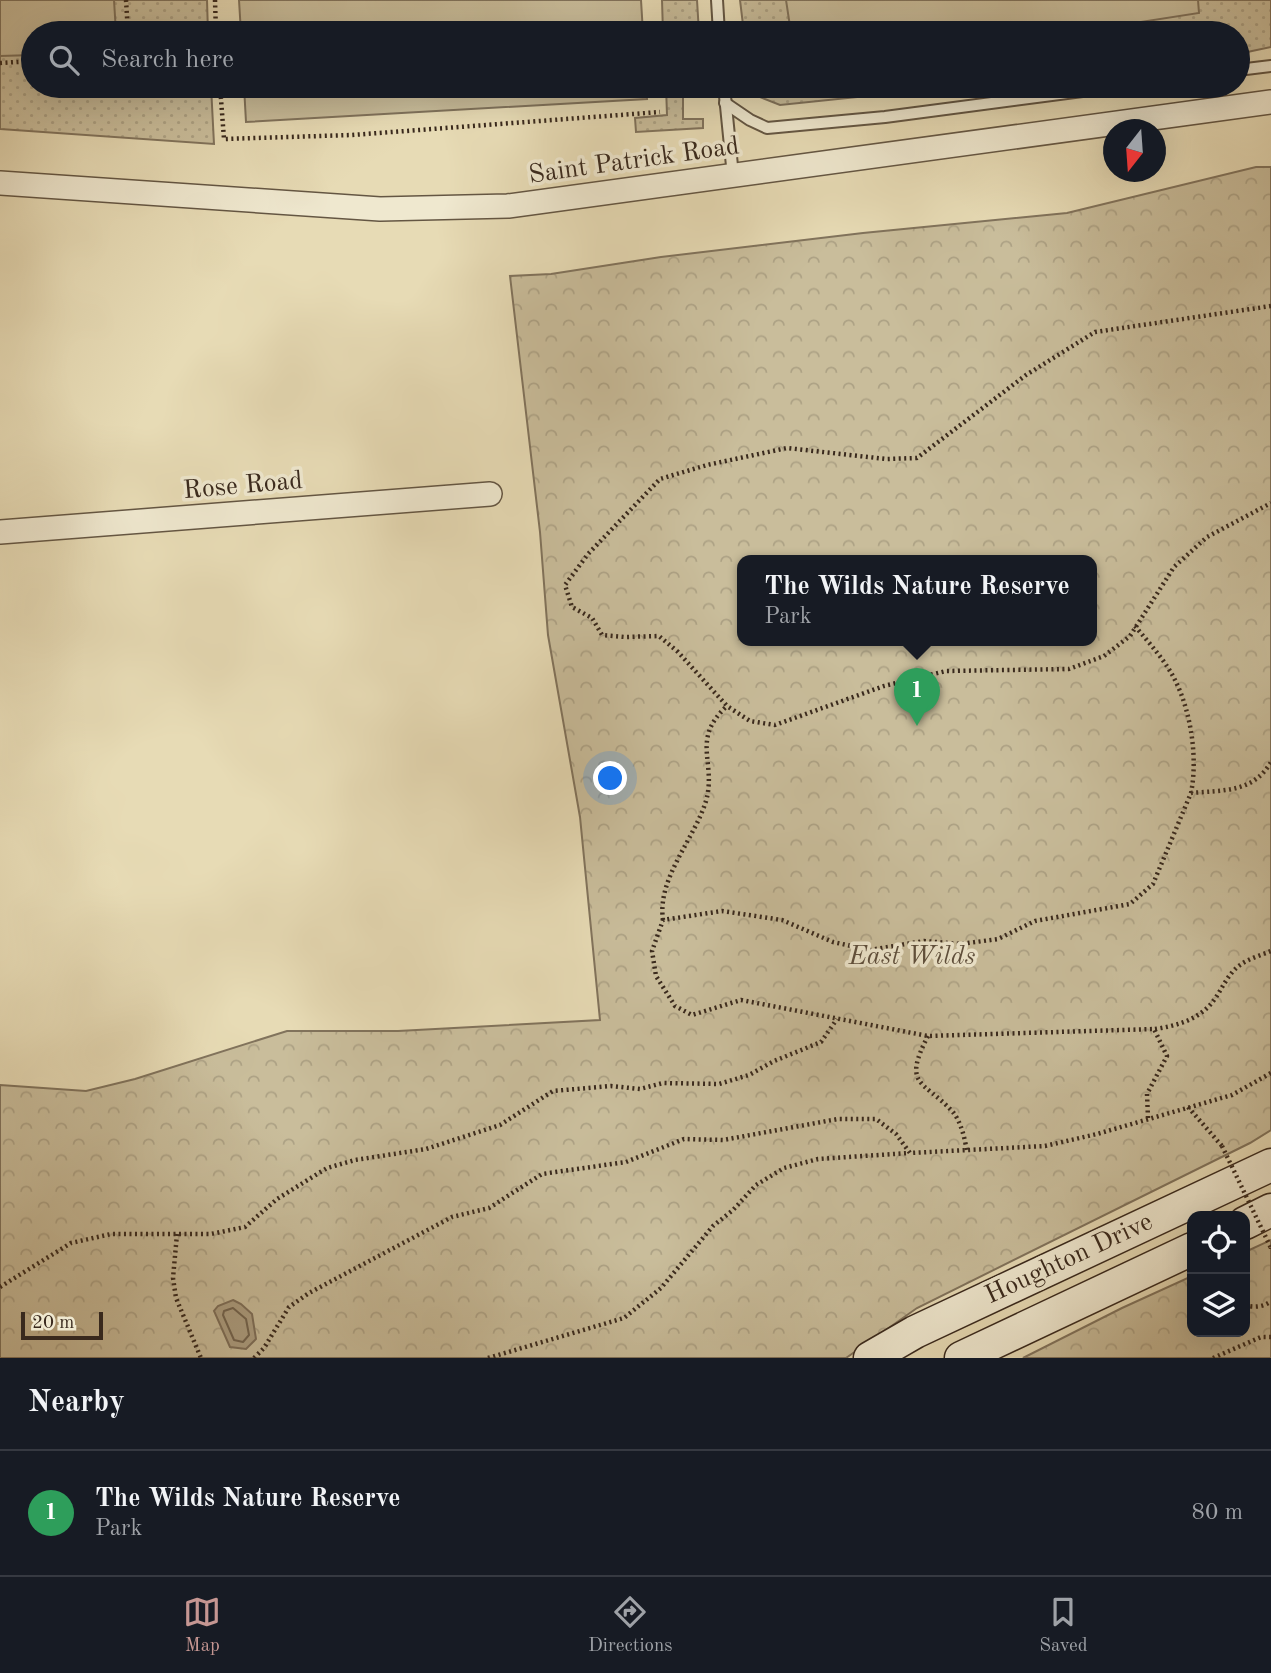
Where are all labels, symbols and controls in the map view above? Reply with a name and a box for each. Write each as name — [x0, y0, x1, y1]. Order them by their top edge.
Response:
search box — [21, 21, 1250, 98]
icon: search — [45, 41, 83, 79]
text: Search here — [101, 47, 234, 73]
north arrow — [1103, 119, 1166, 182]
street label: Saint Patrick Road — [527, 133, 741, 189]
street label: Rose Road — [182, 468, 304, 504]
popup — [737, 555, 1097, 646]
text: The Wilds Nature Reserve — [764, 574, 1070, 600]
text: Park — [764, 605, 812, 628]
pin: 1 — [894, 668, 940, 726]
your location — [593, 761, 627, 795]
park label: East Wilds — [848, 944, 975, 970]
street label: Houghton Drive — [981, 1209, 1157, 1309]
map controls — [1187, 1211, 1250, 1337]
button: locate — [1187, 1211, 1250, 1274]
button: layers — [1187, 1274, 1250, 1337]
scale bar — [21, 1309, 103, 1341]
text: 20 m — [32, 1314, 74, 1333]
text: Nearby — [28, 1388, 125, 1418]
text: The Wilds Nature Reserve — [95, 1486, 400, 1512]
text: 1 — [44, 1501, 58, 1524]
text: 80 m — [1192, 1501, 1243, 1524]
text: Park — [95, 1517, 142, 1540]
tab: Map — [183, 1593, 221, 1658]
tab: Directions — [588, 1593, 673, 1658]
tab: Saved — [1039, 1593, 1088, 1658]

